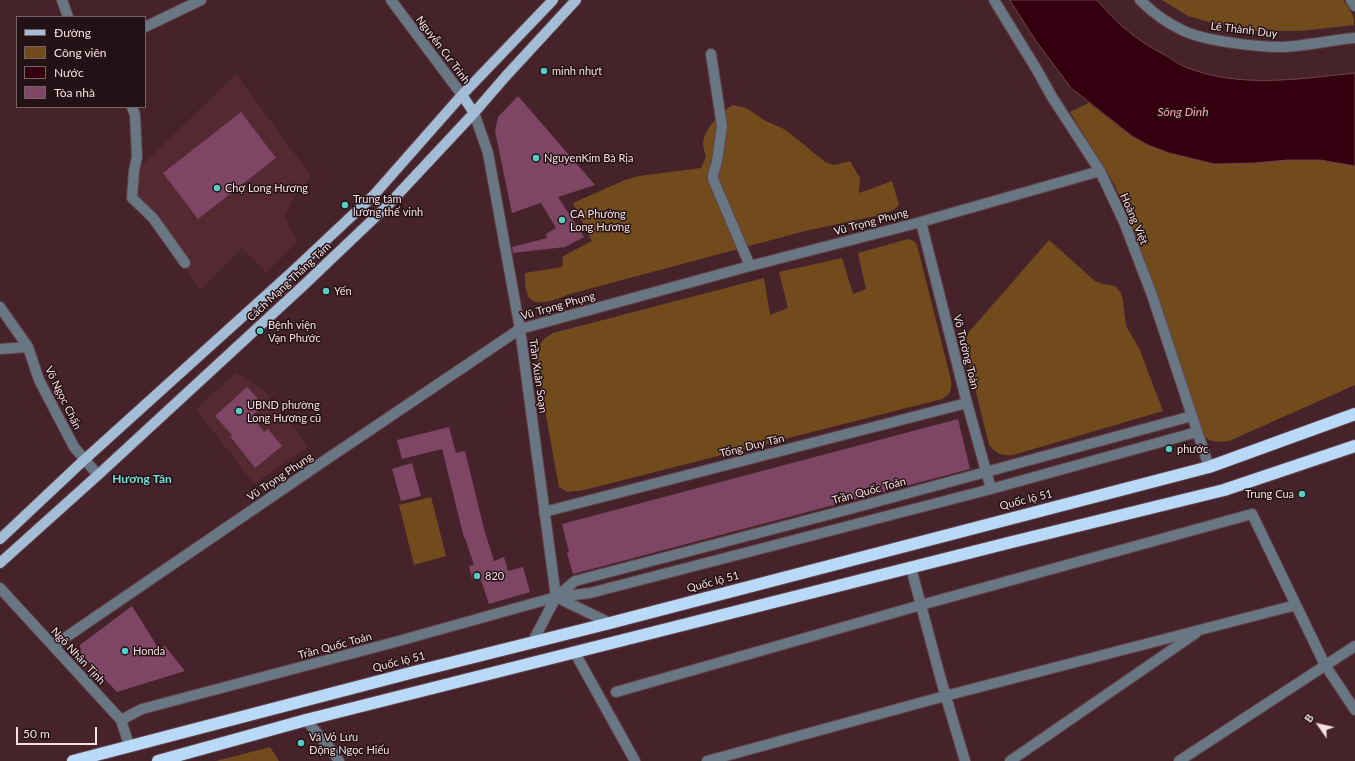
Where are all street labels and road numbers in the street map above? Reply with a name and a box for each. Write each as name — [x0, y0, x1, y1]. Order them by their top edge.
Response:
street label: Nguyễn Cư Trinh — [413, 13, 473, 87]
street label: Lê Thành Duy — [1210, 19, 1278, 41]
street label: Hoàng Việt — [1117, 191, 1151, 247]
street label: Vũ Trọng Phụng — [832, 206, 910, 238]
street label: Cách Mạng Tháng Tám — [244, 240, 334, 324]
street label: Vũ Trọng Phụng — [519, 289, 597, 323]
street label: Võ Trường Toản — [950, 313, 982, 391]
street label: Trần Xuân Soạn — [526, 338, 550, 414]
street label: Võ Ngọc Chấn — [42, 364, 84, 432]
street label: Tống Duy Tân — [718, 432, 786, 460]
street label: Vũ Trọng Phụng — [245, 450, 315, 504]
street label: Trần Quốc Toản — [831, 475, 907, 507]
street label: Quốc lộ 51 — [998, 487, 1054, 513]
street label: Quốc lộ 51 — [685, 569, 741, 595]
street label: Ngô Nhân Tịnh — [48, 625, 108, 687]
street label: Trần Quốc Toản — [297, 630, 373, 662]
street label: Quốc lộ 51 — [371, 649, 427, 675]

